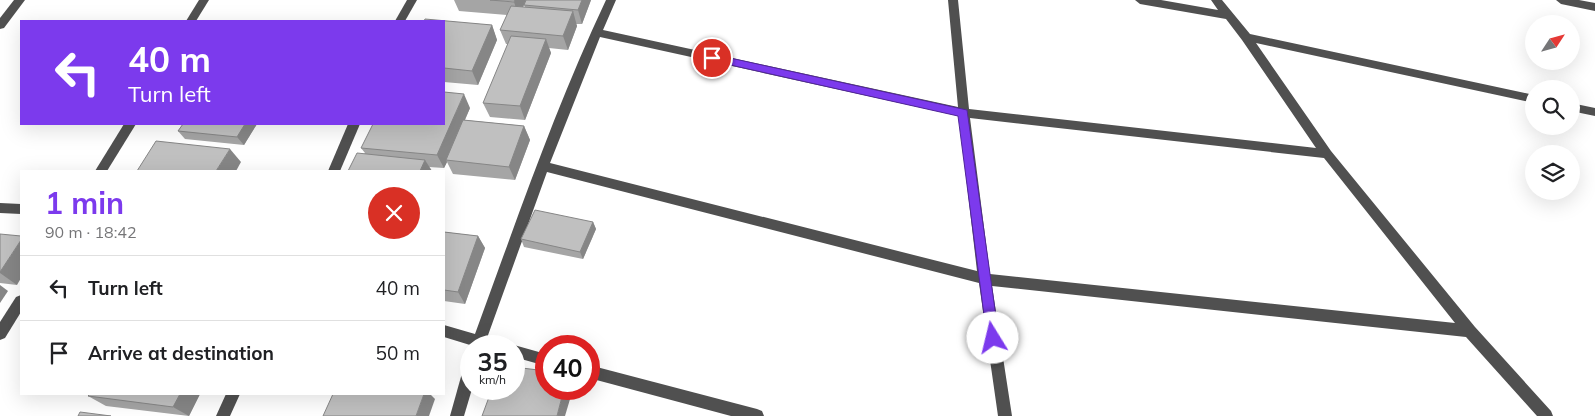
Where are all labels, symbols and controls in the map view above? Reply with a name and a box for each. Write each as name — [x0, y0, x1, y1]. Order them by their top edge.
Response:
north arrow — [1525, 15, 1580, 70]
map controls — [1525, 15, 1580, 200]
text: 40 m — [128, 37, 211, 81]
pin — [691, 37, 733, 79]
icon: left — [45, 40, 110, 105]
icon: arrive — [698, 44, 726, 72]
text: Turn left — [128, 80, 211, 108]
button: search — [1525, 80, 1580, 135]
button: layers — [1525, 145, 1580, 200]
text: 1 min — [45, 184, 124, 222]
button: close — [368, 187, 420, 239]
text: 90 m · 18:42 — [45, 222, 137, 242]
icon: left — [45, 274, 73, 302]
text: Turn left — [88, 276, 163, 300]
text: 40 m — [376, 276, 420, 300]
position arrow — [966, 311, 1018, 363]
speed limit sign: 40 — [535, 335, 600, 400]
icon: arrive — [45, 339, 73, 367]
text: Arrive at destination — [88, 341, 274, 365]
text: 50 m — [376, 341, 420, 365]
text: 35 — [477, 346, 508, 377]
text: km/h — [479, 372, 506, 387]

